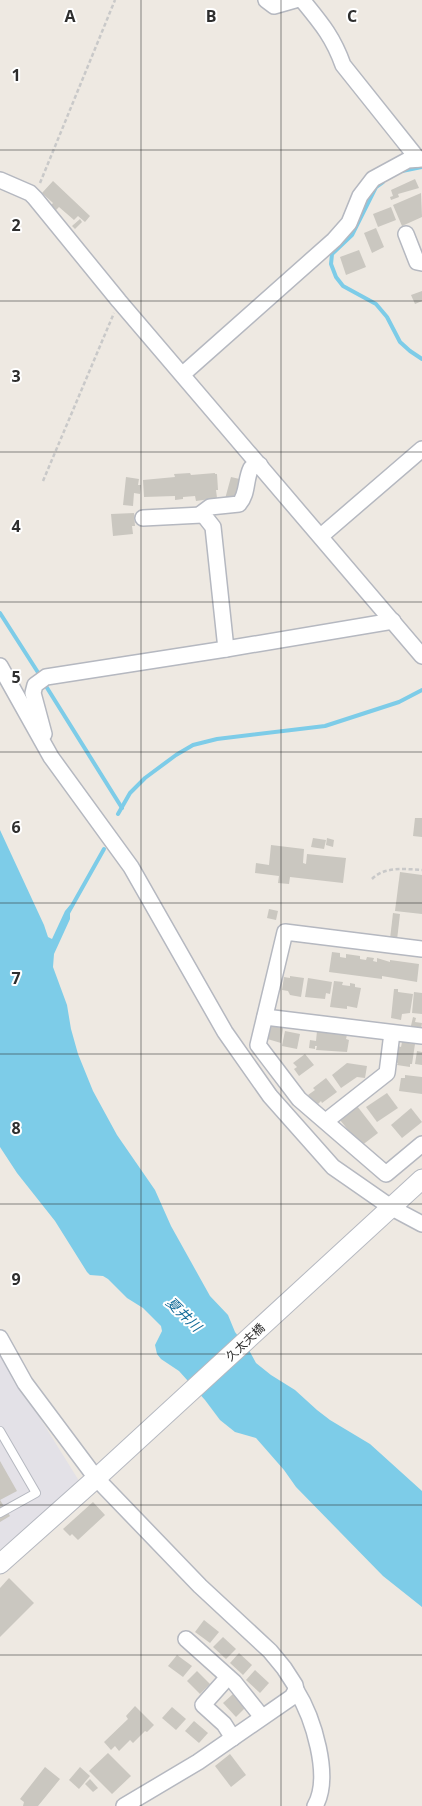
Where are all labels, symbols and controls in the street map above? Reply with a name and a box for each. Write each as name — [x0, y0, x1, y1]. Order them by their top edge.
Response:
text: A — [64, 5, 76, 27]
text: B — [206, 5, 216, 27]
text: C — [347, 5, 357, 27]
text: 1 — [11, 64, 21, 86]
text: 2 — [11, 214, 21, 236]
text: 3 — [11, 365, 21, 387]
text: 4 — [11, 515, 21, 537]
text: 5 — [11, 666, 21, 688]
text: 6 — [11, 816, 21, 838]
text: 7 — [11, 967, 21, 989]
text: 8 — [11, 1117, 21, 1139]
text: 9 — [11, 1268, 21, 1290]
water label: 夏井川 — [162, 1293, 207, 1337]
street label: 久太夫橋 — [222, 1319, 268, 1365]

